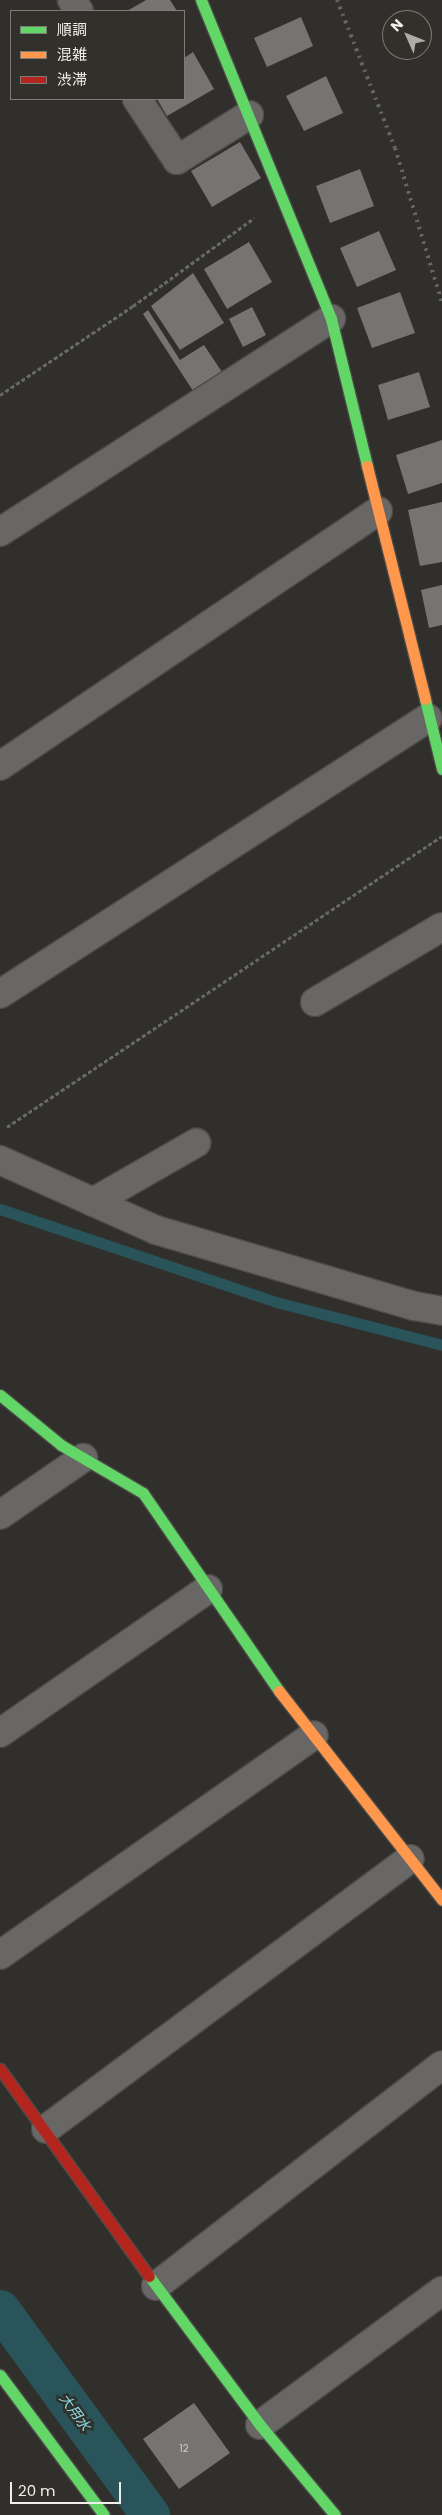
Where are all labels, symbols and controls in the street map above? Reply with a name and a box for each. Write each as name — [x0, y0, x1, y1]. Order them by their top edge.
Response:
legend — [10, 10, 185, 100]
north arrow — [382, 10, 432, 60]
text: N — [386, 15, 408, 36]
text: 順調 — [57, 19, 87, 40]
text: 混雑 — [57, 44, 87, 65]
text: 渋滞 — [57, 69, 87, 90]
water label: 大用水 — [56, 2390, 94, 2434]
house number: 12 — [180, 2443, 188, 2455]
scale bar — [12, 2472, 124, 2504]
text: 20 m — [18, 2480, 56, 2501]

